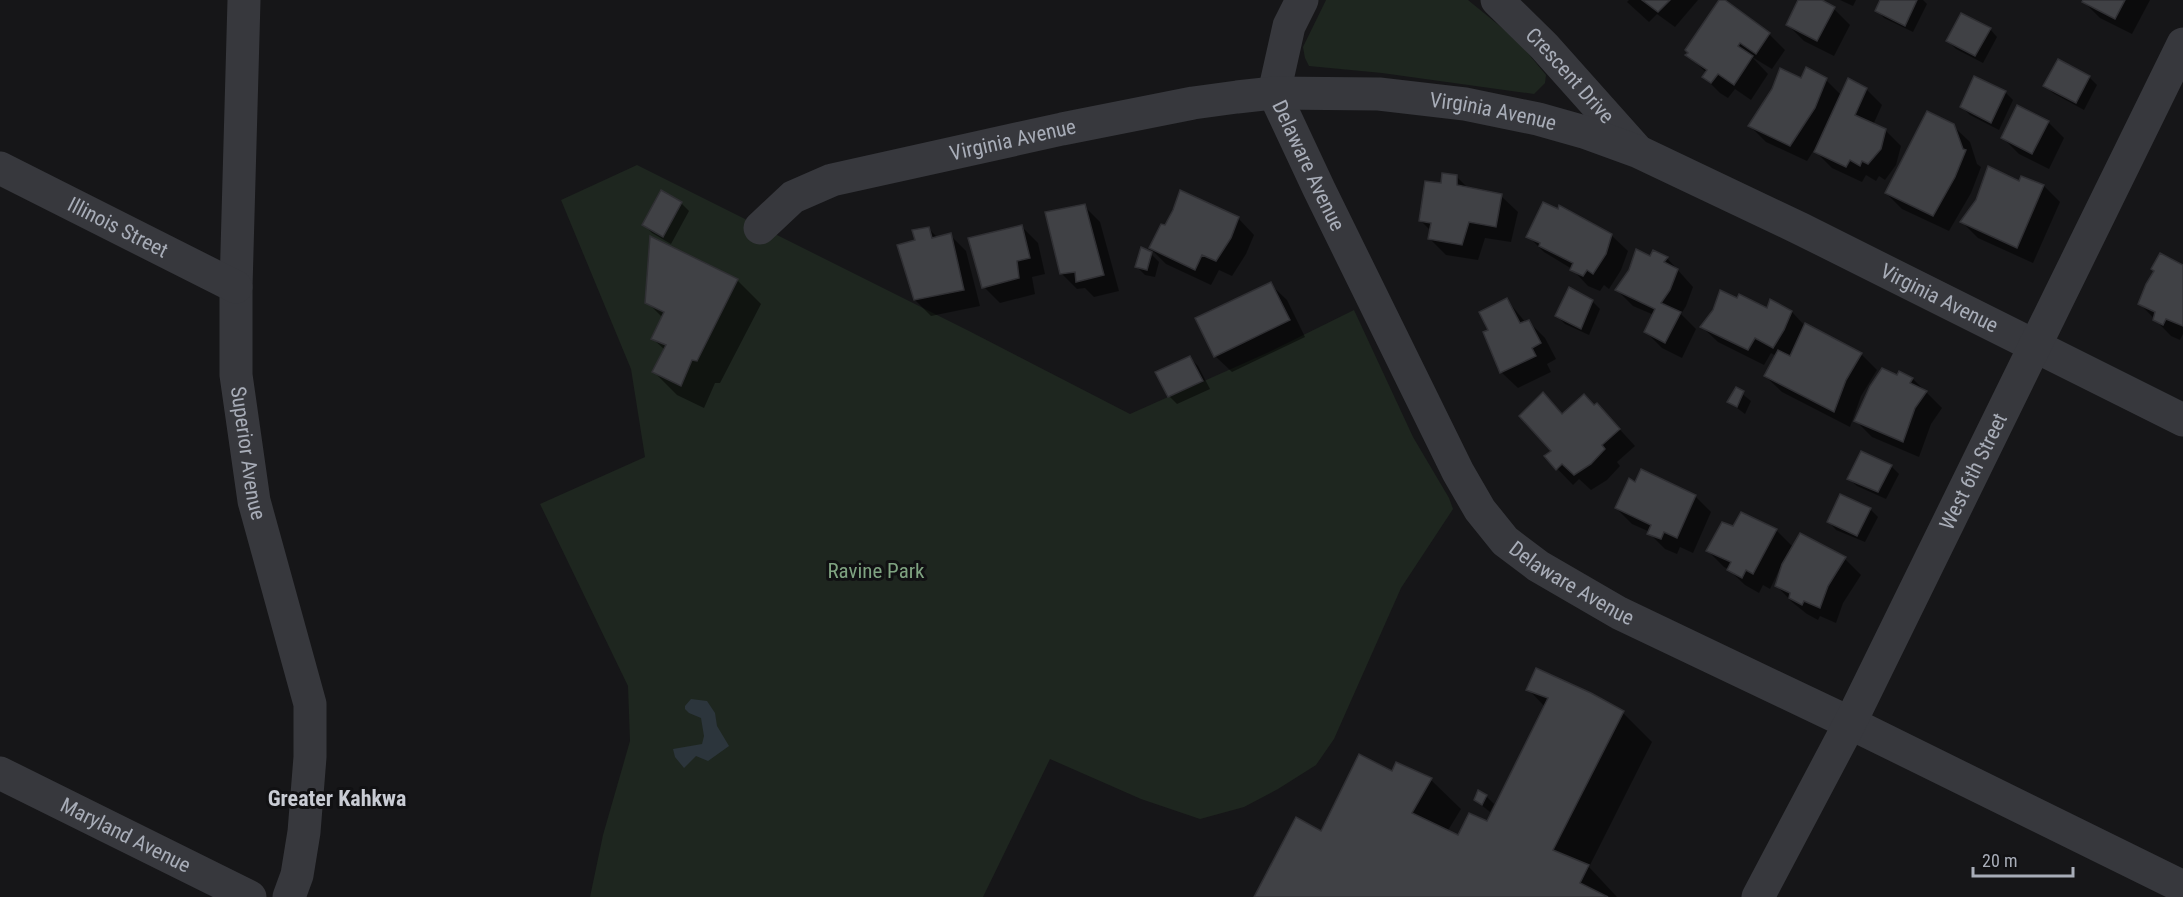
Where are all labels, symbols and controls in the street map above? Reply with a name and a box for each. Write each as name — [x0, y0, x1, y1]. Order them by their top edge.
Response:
street label: Crescent Drive — [1521, 23, 1619, 128]
street label: Virginia Avenue — [1428, 88, 1559, 136]
street label: Delaware Avenue — [1267, 96, 1350, 235]
street label: Virginia Avenue — [948, 115, 1078, 166]
street label: Illinois Street — [64, 192, 172, 263]
street label: Virginia Avenue — [1877, 259, 2002, 338]
street label: Superior Avenue — [226, 385, 271, 523]
street label: West 6th Street — [1935, 409, 2012, 534]
street label: Delaware Avenue — [1504, 536, 1638, 630]
park label: Ravine Park — [827, 559, 925, 583]
district label: Greater Kahkwa — [268, 786, 406, 811]
street label: Maryland Avenue — [56, 793, 195, 878]
scale bar — [1973, 840, 2074, 878]
text: 20 m — [1982, 850, 2017, 871]

